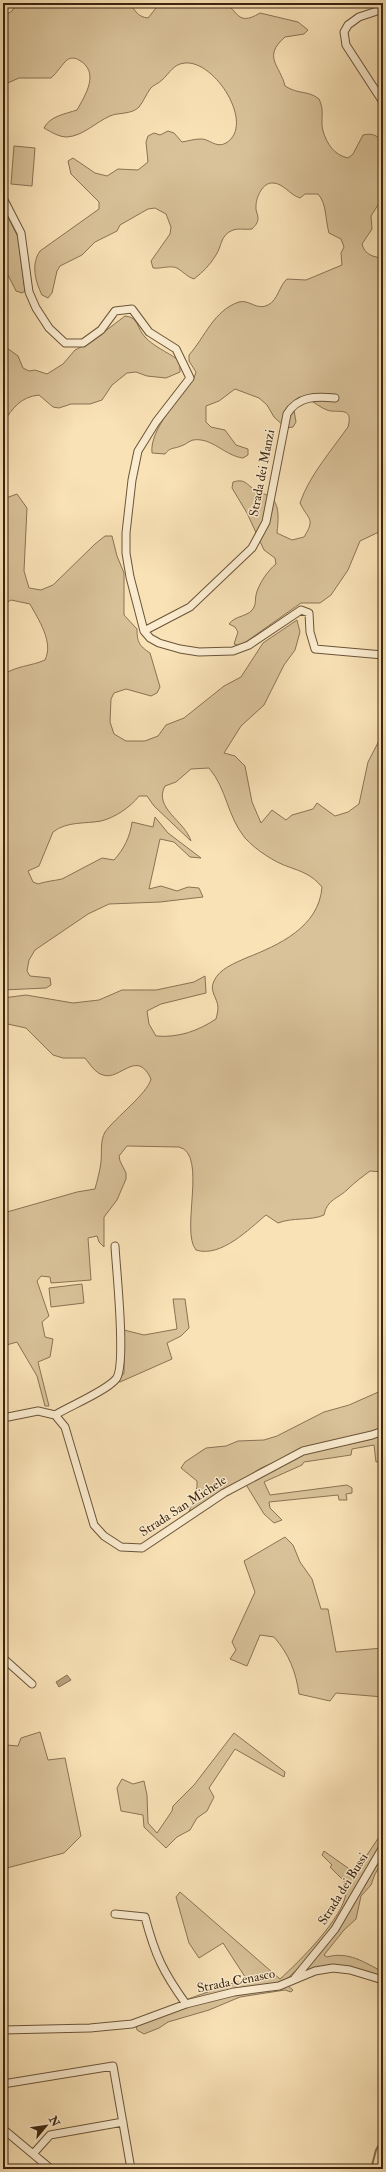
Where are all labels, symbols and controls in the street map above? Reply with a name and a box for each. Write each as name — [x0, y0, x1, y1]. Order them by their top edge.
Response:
street label: Strada dei Manzi — [246, 428, 278, 518]
street label: Strada San Michele — [137, 1472, 230, 1540]
street label: Strada dei Bussi — [315, 1850, 372, 1928]
street label: Strada Cenasco — [196, 1966, 276, 1996]
north arrow — [26, 2106, 66, 2146]
text: N — [46, 2113, 63, 2130]

